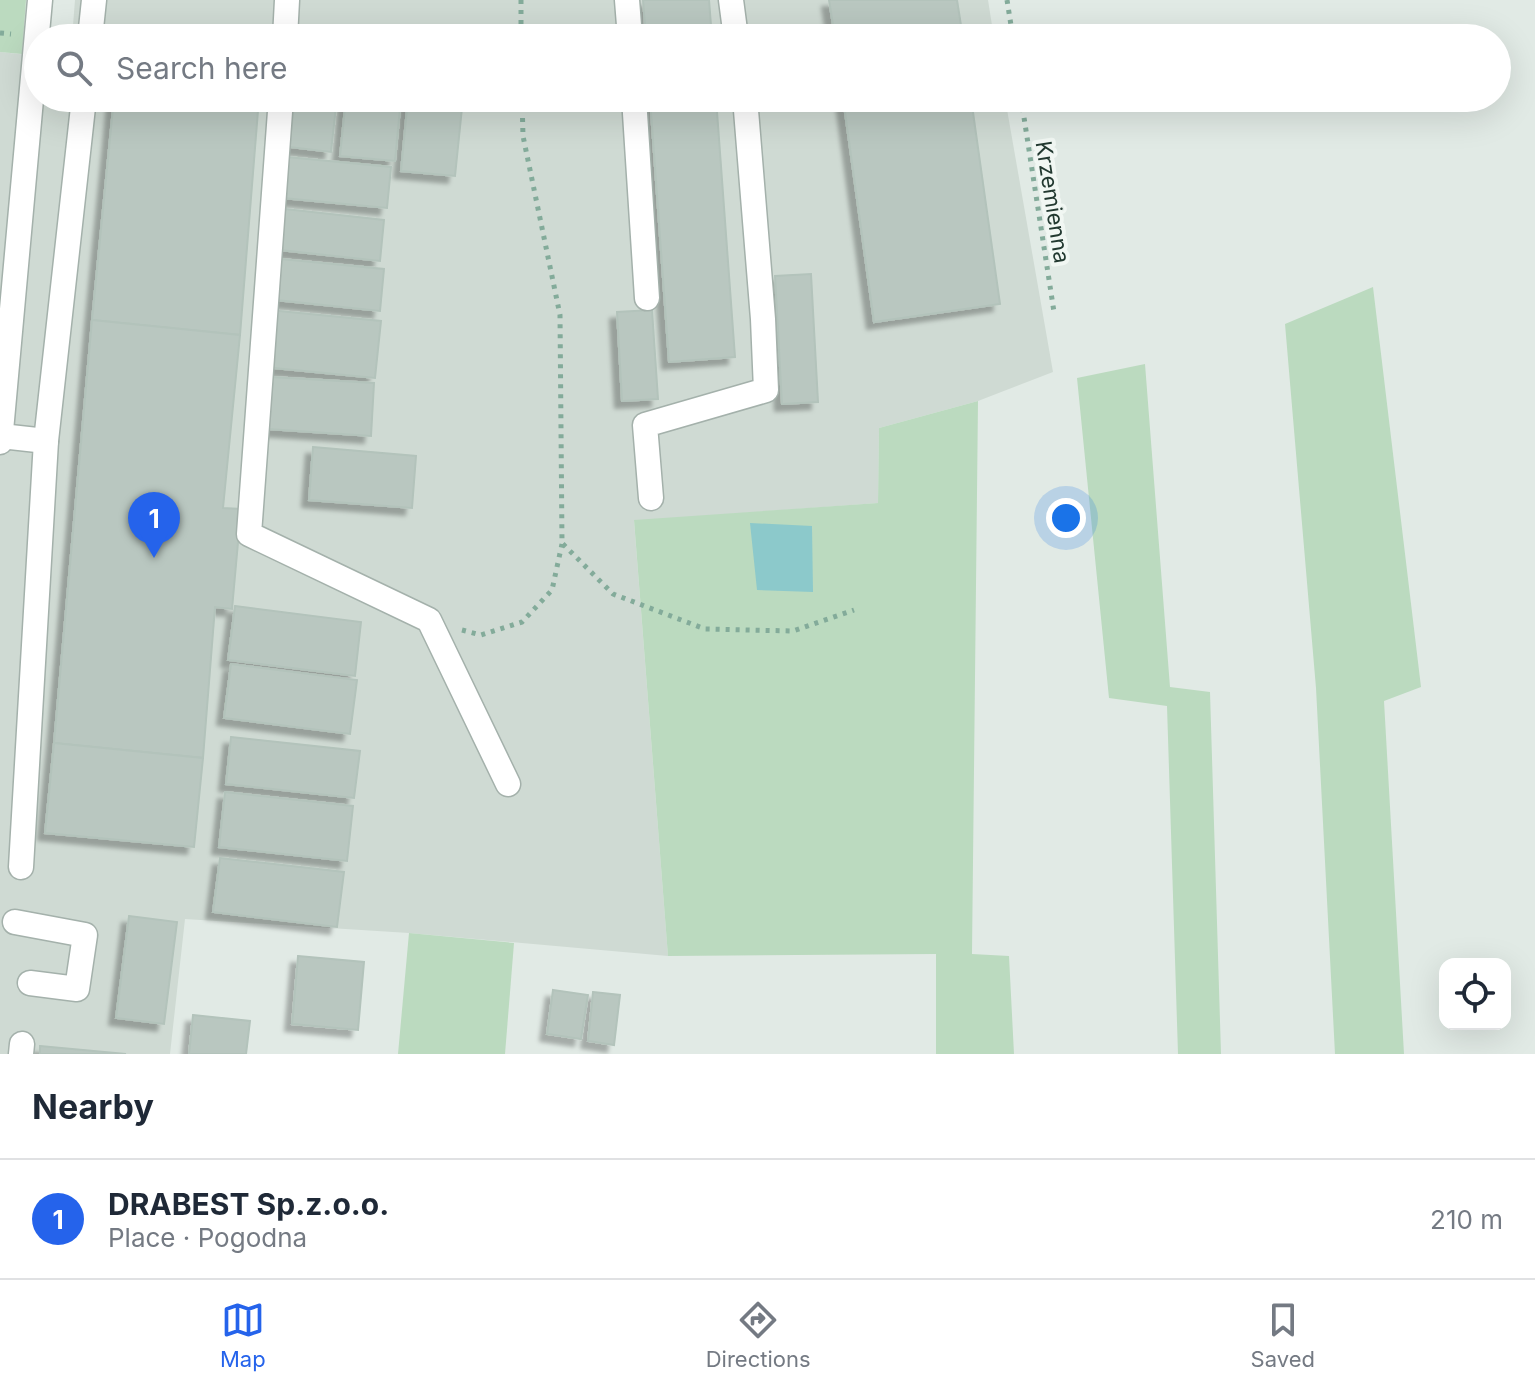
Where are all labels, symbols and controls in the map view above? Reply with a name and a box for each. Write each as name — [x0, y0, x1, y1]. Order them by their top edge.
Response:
search box — [24, 24, 1511, 112]
icon: search — [52, 46, 96, 90]
text: Search here — [116, 50, 288, 86]
street label: Krzemienna — [1031, 139, 1075, 265]
pin: 1 — [128, 492, 180, 558]
your location — [1046, 498, 1086, 538]
map controls — [1439, 958, 1511, 1030]
button: locate — [1439, 958, 1511, 1030]
text: Nearby — [32, 1086, 154, 1127]
text: DRABEST Sp.z.o.o. — [108, 1186, 389, 1222]
text: 1 — [52, 1204, 64, 1235]
text: 210 m — [1430, 1204, 1503, 1235]
text: Place · Pogodna — [108, 1222, 307, 1253]
tab: Map — [220, 1298, 266, 1372]
tab: Directions — [706, 1298, 811, 1372]
tab: Saved — [1251, 1298, 1315, 1372]

